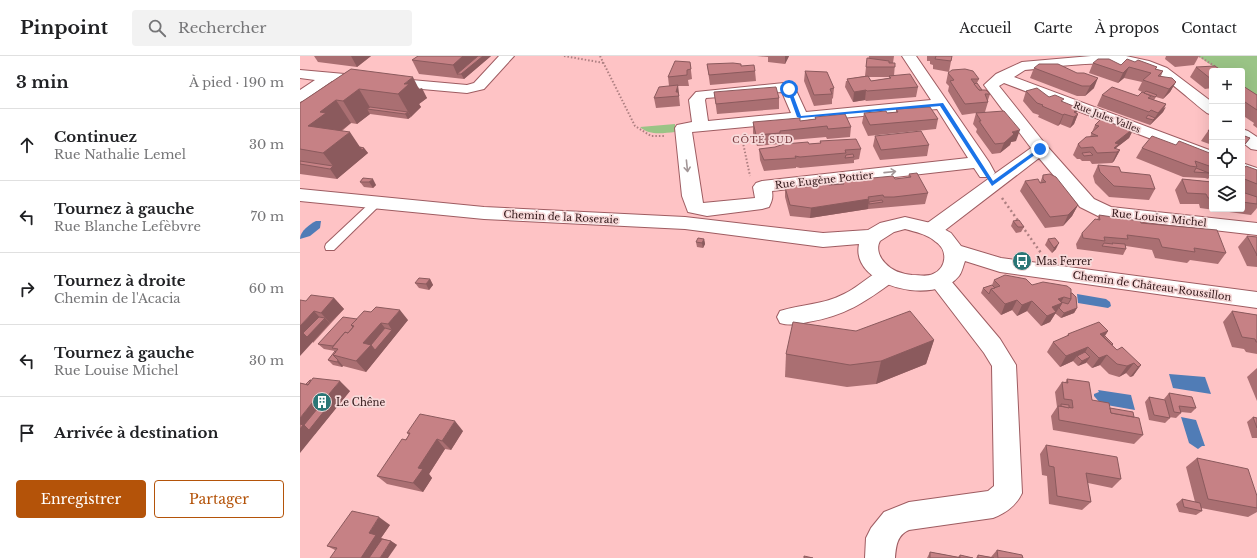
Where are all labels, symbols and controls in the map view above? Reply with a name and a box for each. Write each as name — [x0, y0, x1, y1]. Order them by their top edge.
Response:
search box — [132, 10, 412, 46]
text: Pinpoint — [20, 16, 108, 39]
icon: search — [146, 17, 168, 39]
text: Rechercher — [178, 18, 266, 37]
text: Accueil — [959, 19, 1012, 37]
text: Carte — [1034, 19, 1073, 37]
text: À propos — [1095, 19, 1159, 37]
text: Contact — [1181, 19, 1237, 37]
map controls — [1209, 68, 1245, 212]
button: + — [1209, 68, 1245, 104]
text: 3 min — [16, 72, 69, 93]
text: À pied · 190 m — [189, 74, 284, 91]
route start — [780, 80, 798, 98]
street label: Rue Jules Valles — [1072, 99, 1142, 135]
button: − — [1209, 104, 1245, 140]
text: Continuez — [54, 127, 137, 146]
icon: ahead — [16, 134, 38, 156]
district label: CÔTÉ SUD — [732, 134, 794, 145]
text: 30 m — [249, 136, 284, 153]
route end — [1031, 140, 1049, 158]
button: locate — [1209, 140, 1245, 176]
text: Rue Nathalie Lemel — [54, 146, 186, 163]
one-way arrow — [684, 159, 691, 172]
street label: Rue Eugène Pottier — [774, 168, 874, 192]
one-way arrow — [883, 169, 896, 176]
button: layers — [1209, 176, 1245, 212]
text: Tournez à gauche — [54, 199, 194, 218]
icon: left — [16, 206, 38, 228]
street label: Chemin de la Roseraie — [503, 207, 619, 227]
street label: Rue Louise Michel — [1111, 207, 1207, 229]
text: 70 m — [251, 208, 284, 225]
text: Rue Blanche Lefèbvre — [54, 218, 201, 235]
bus stop icon: Mas Ferrer — [1011, 250, 1033, 272]
place label: Mas Ferrer — [1036, 255, 1092, 268]
street label: Chemin de Château-Roussillon — [1072, 268, 1232, 304]
text: Tournez à droite — [54, 271, 186, 290]
icon: right — [16, 278, 38, 300]
text: 60 m — [249, 280, 284, 297]
text: Chemin de l'Acacia — [54, 290, 181, 307]
text: Tournez à gauche — [54, 343, 194, 362]
icon: left — [16, 350, 38, 372]
text: 30 m — [249, 352, 284, 369]
text: Rue Louise Michel — [54, 362, 179, 379]
building icon: Le Chêne — [311, 391, 333, 413]
place label: Le Chêne — [336, 396, 385, 409]
icon: arrive — [16, 422, 38, 444]
text: Arrivée à destination — [54, 423, 218, 442]
button: Enregistrer — [16, 480, 146, 518]
button: Partager — [154, 480, 284, 518]

